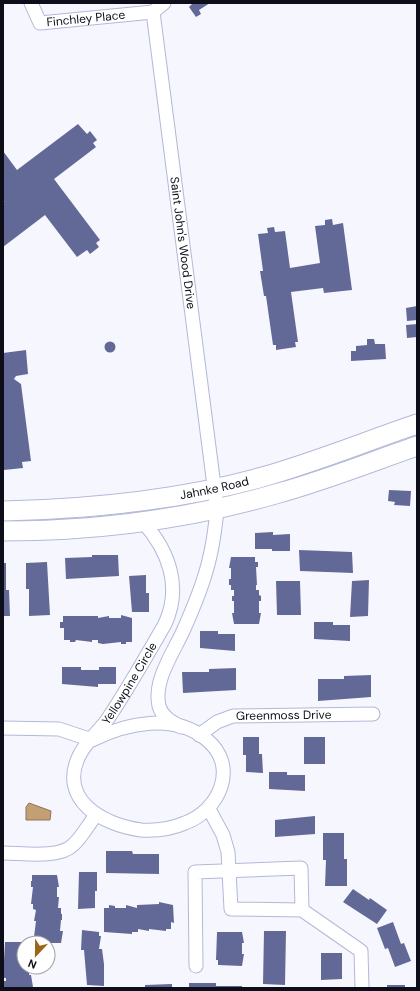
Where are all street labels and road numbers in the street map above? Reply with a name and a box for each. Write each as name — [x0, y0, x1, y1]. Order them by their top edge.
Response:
street label: Finchley Place — [46, 7, 126, 30]
street label: Saint John's Wood Drive — [166, 176, 199, 310]
street label: Jahnke Road — [179, 473, 251, 503]
street label: Yellowpine Circle — [98, 639, 161, 728]
street label: Greenmoss Drive — [236, 707, 332, 724]

